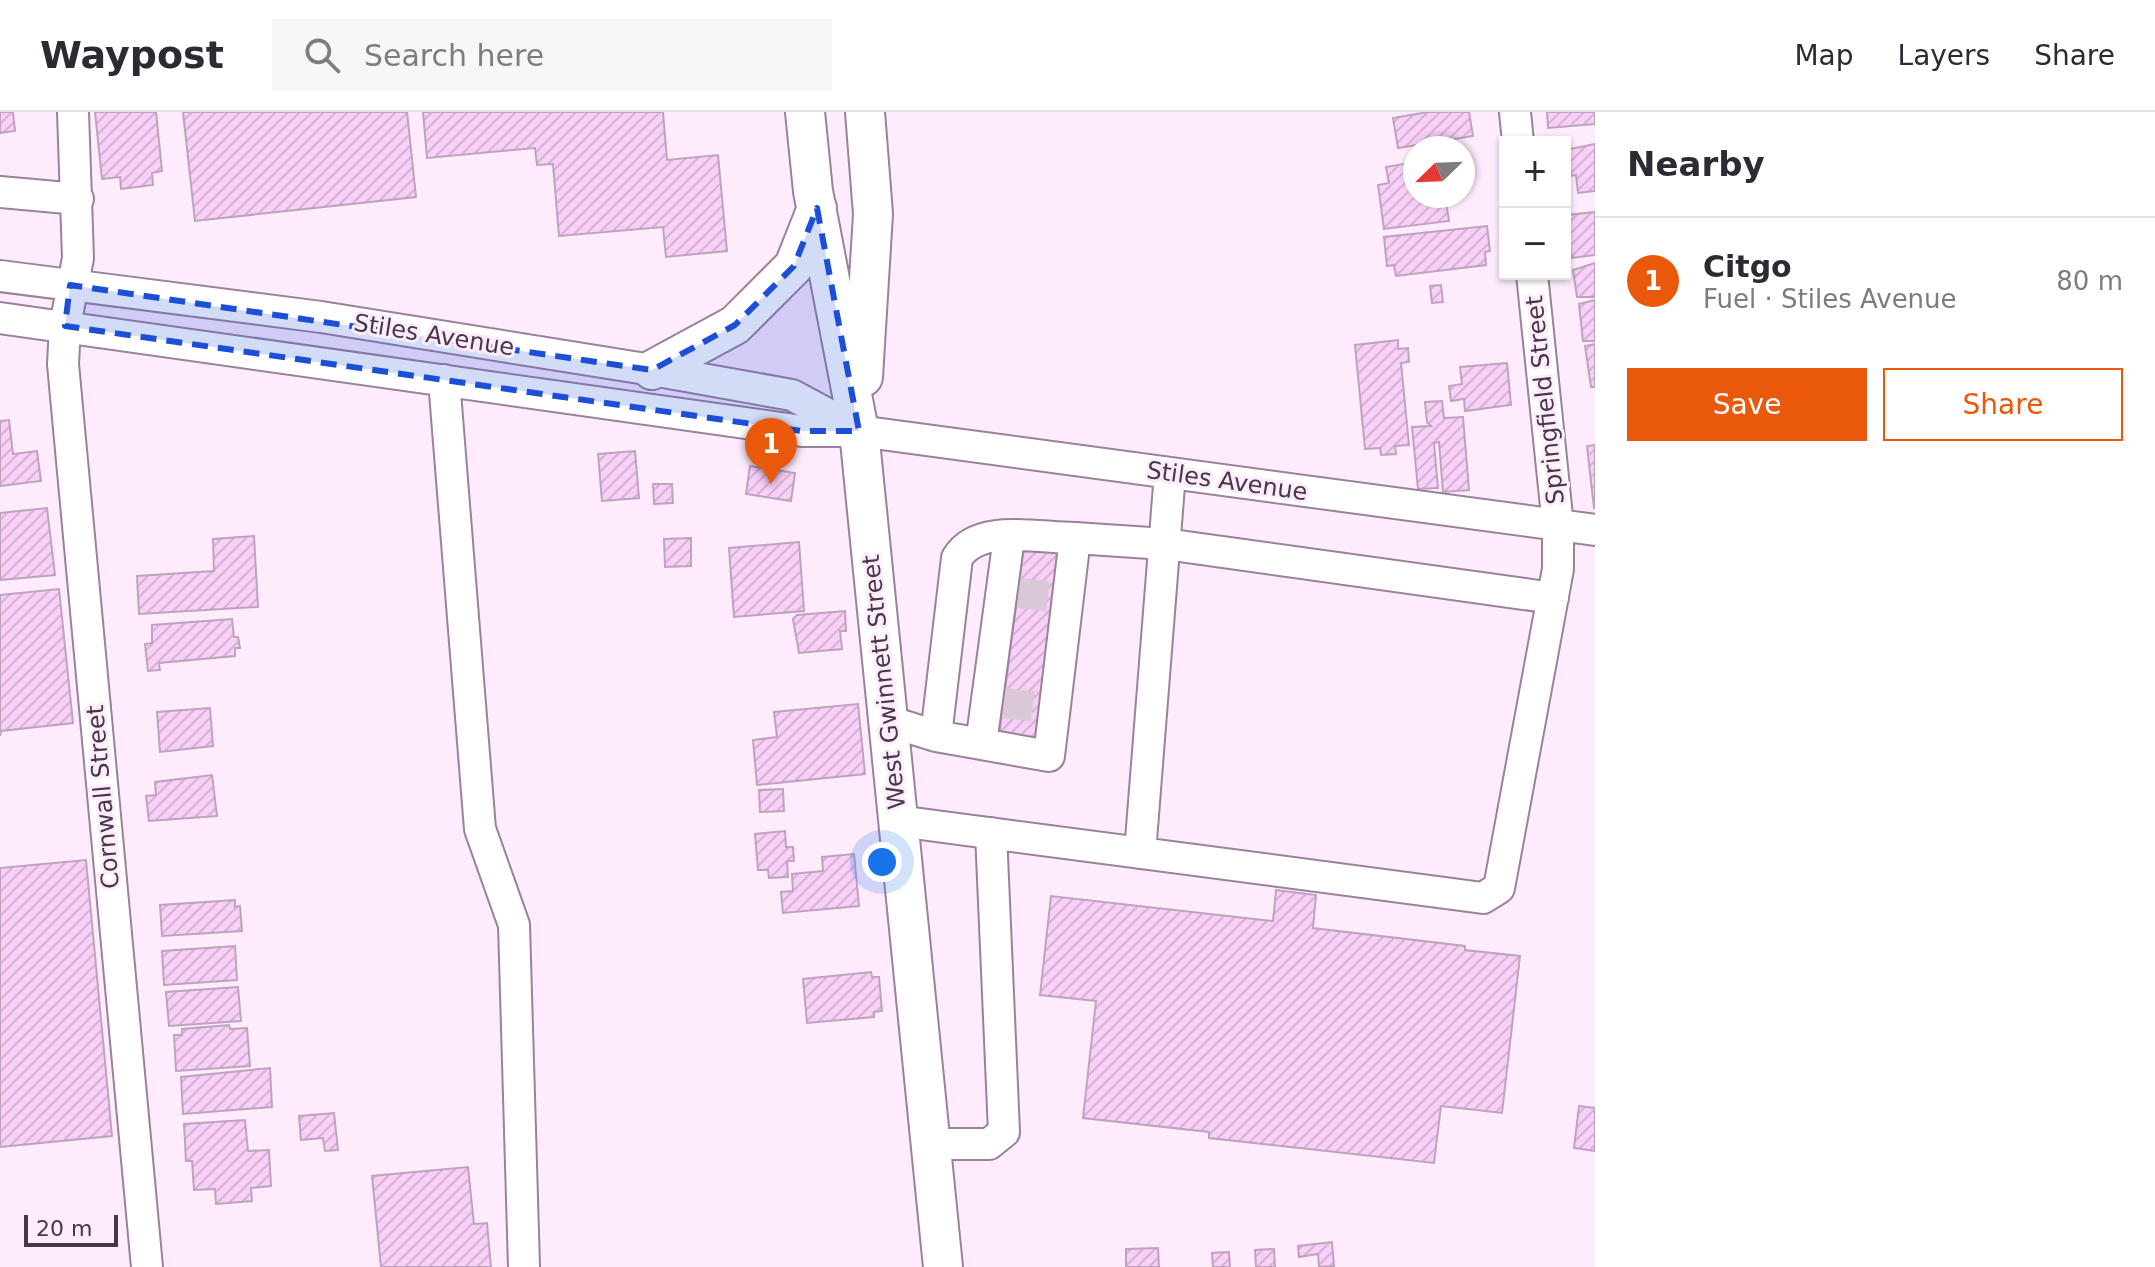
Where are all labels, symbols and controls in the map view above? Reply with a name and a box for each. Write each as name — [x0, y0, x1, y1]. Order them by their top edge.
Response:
search box — [272, 19, 832, 91]
text: Waypost — [40, 33, 224, 77]
icon: search — [300, 33, 344, 77]
text: Search here — [364, 38, 544, 73]
text: Map — [1794, 39, 1854, 72]
text: Layers — [1898, 39, 1990, 72]
text: Share — [2034, 39, 2115, 72]
north arrow — [1403, 136, 1475, 208]
map controls — [1499, 136, 1571, 280]
button: + — [1499, 136, 1571, 208]
text: Nearby — [1627, 144, 1765, 184]
button: − — [1499, 208, 1571, 280]
text: Citgo — [1703, 249, 1792, 284]
text: 1 — [1644, 266, 1662, 296]
text: 80 m — [2056, 266, 2123, 296]
text: Fuel · Stiles Avenue — [1703, 284, 1957, 314]
street label: Springfield Street — [1520, 294, 1570, 506]
street label: Stiles Avenue — [352, 308, 516, 362]
button: Save — [1627, 368, 1867, 441]
button: Share — [1883, 368, 2123, 441]
pin: 1 — [745, 418, 797, 484]
street label: Stiles Avenue — [1145, 456, 1309, 506]
street label: West Gwinnett Street — [857, 553, 911, 811]
street label: Cornwall Street — [81, 704, 125, 890]
your location — [862, 842, 902, 882]
scale bar — [24, 1211, 118, 1247]
text: 20 m — [36, 1216, 92, 1241]

